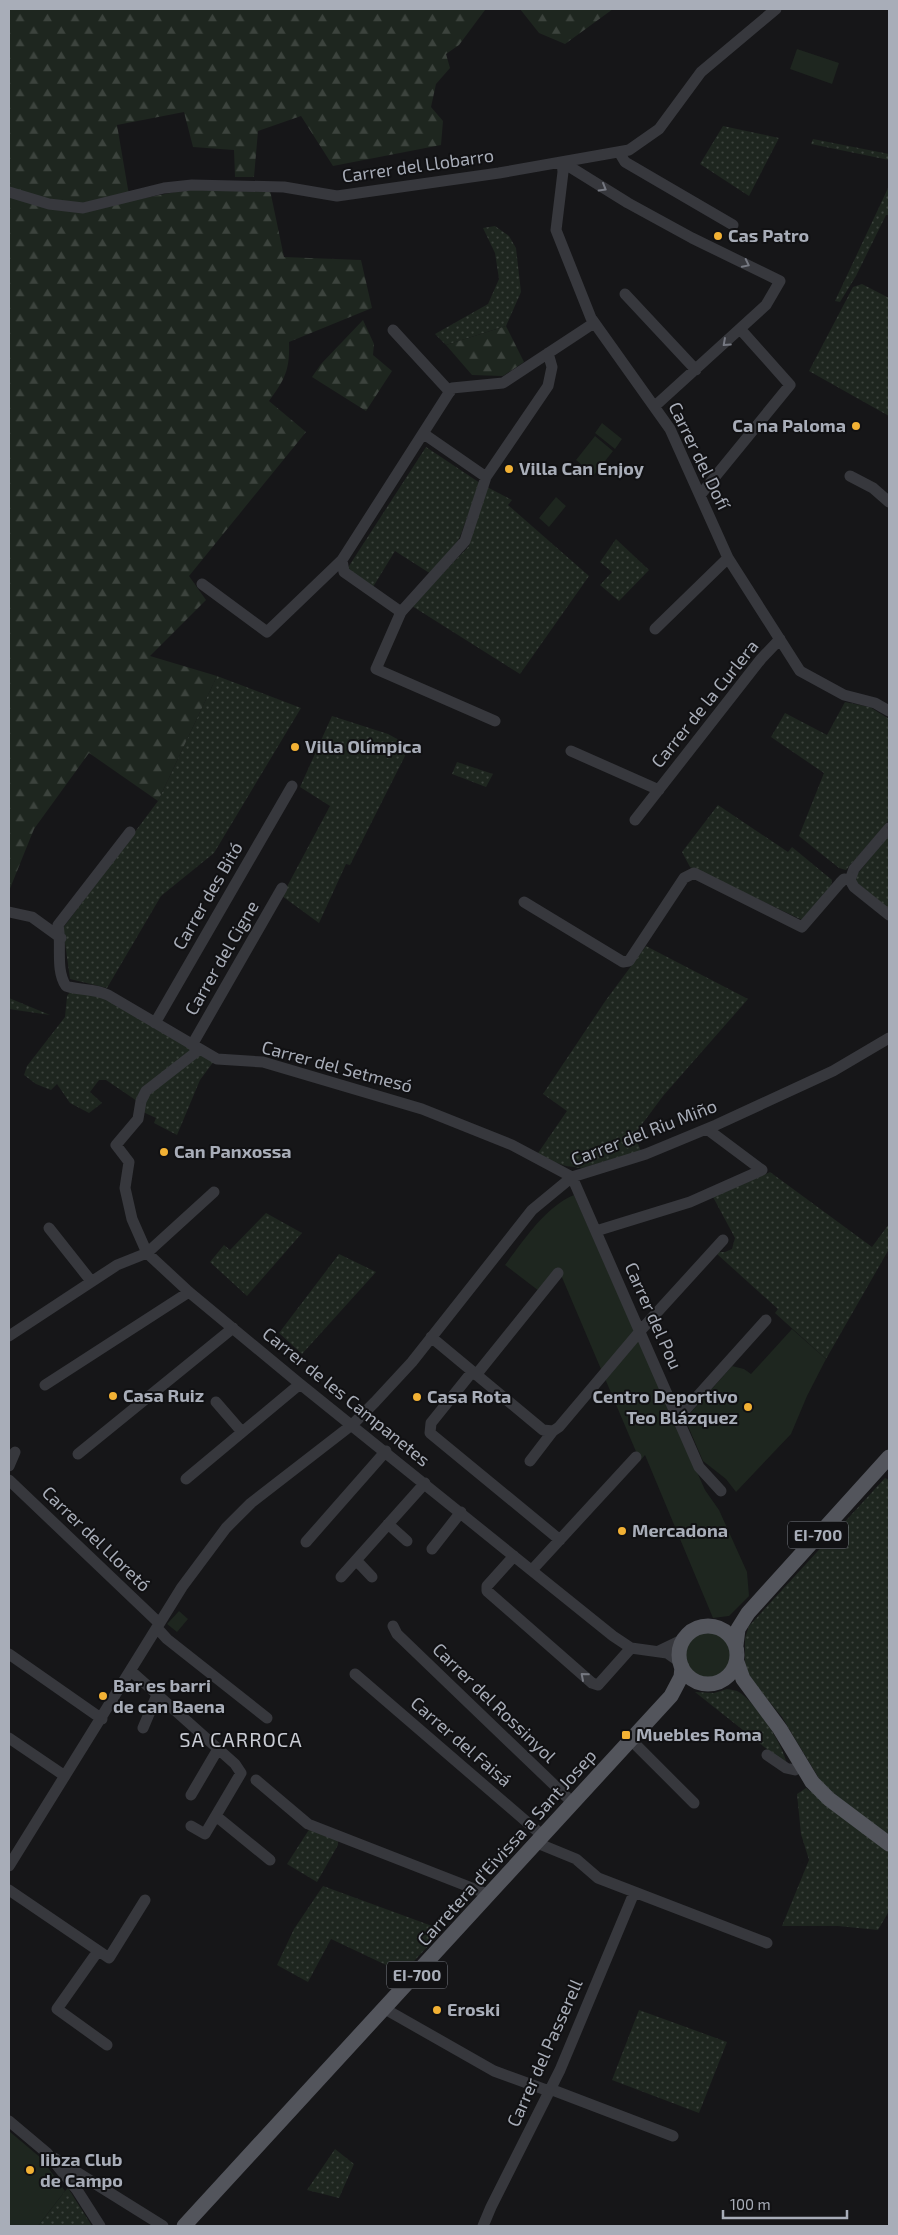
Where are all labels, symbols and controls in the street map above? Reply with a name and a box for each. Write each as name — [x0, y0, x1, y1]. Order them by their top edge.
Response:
street label: Carrer del Llobarro — [340, 143, 495, 187]
one-way arrow — [597, 181, 606, 191]
place label: Cas Patro — [728, 224, 809, 246]
marker: Cas Patro — [712, 230, 724, 242]
one-way arrow — [741, 258, 750, 269]
one-way arrow — [722, 338, 731, 347]
street label: Carrer del Dofí — [664, 398, 736, 514]
place label: Ca na Paloma — [732, 414, 846, 436]
marker: Ca na Paloma — [850, 420, 862, 432]
place label: Villa Can Enjoy — [519, 457, 645, 479]
marker: Villa Can Enjoy — [503, 463, 515, 475]
street label: Carrer de la Curlera — [646, 635, 762, 772]
place label: Villa Olímpica — [305, 735, 422, 757]
marker: Villa Olímpica — [289, 741, 301, 753]
street label: Carrer des Bitó — [167, 838, 247, 953]
street label: Carrer del Cigne — [179, 896, 263, 1019]
street label: Carrer del Setmesó — [259, 1035, 415, 1097]
street label: Carrer del Riu Miño — [568, 1094, 720, 1170]
place label: Can Panxossa — [174, 1140, 292, 1162]
marker: Can Panxossa — [158, 1146, 170, 1158]
street label: Carrer del Pou — [621, 1259, 687, 1372]
street label: Carrer de les Campanetes — [258, 1322, 435, 1471]
place label: Casa Ruiz — [123, 1384, 204, 1406]
place label: Casa Rota — [427, 1385, 511, 1407]
place label: Centro Deportivo Teo Blázquez — [592, 1385, 738, 1428]
marker: Casa Ruiz — [107, 1390, 119, 1402]
marker: Casa Rota — [411, 1391, 423, 1403]
marker: Centro Deportivo Teo Blázquez — [742, 1401, 754, 1413]
street label: Carrer del Lloretó — [38, 1481, 156, 1596]
place label: Mercadona — [632, 1519, 728, 1541]
road number: EI-700 — [788, 1522, 848, 1548]
marker: Mercadona — [616, 1525, 628, 1537]
street label: Carrer del Rossinyol — [428, 1638, 562, 1767]
one-way arrow — [581, 1673, 590, 1682]
place label: Bar es barri de can Baena — [113, 1674, 225, 1717]
marker: Bar es barri de can Baena — [97, 1690, 109, 1702]
street label: Carrer del Faisá — [407, 1691, 517, 1791]
place label: Muebles Roma — [636, 1723, 762, 1745]
district label: SA CARROCA — [179, 1727, 303, 1751]
marker: Muebles Roma — [620, 1729, 632, 1741]
street label: Carretera d'Eivissa a Sant Josep — [412, 1745, 600, 1950]
road number: EI-700 — [387, 1962, 447, 1988]
street label: Carrer del Passerell — [502, 1975, 587, 2130]
place label: Eroski — [447, 1998, 500, 2020]
marker: Eroski — [431, 2004, 443, 2016]
place label: Iibza Club de Campo — [40, 2148, 123, 2191]
marker: Iibza Club de Campo — [24, 2164, 36, 2176]
scale bar — [723, 2188, 847, 2220]
text: 100 m — [730, 2195, 771, 2213]

